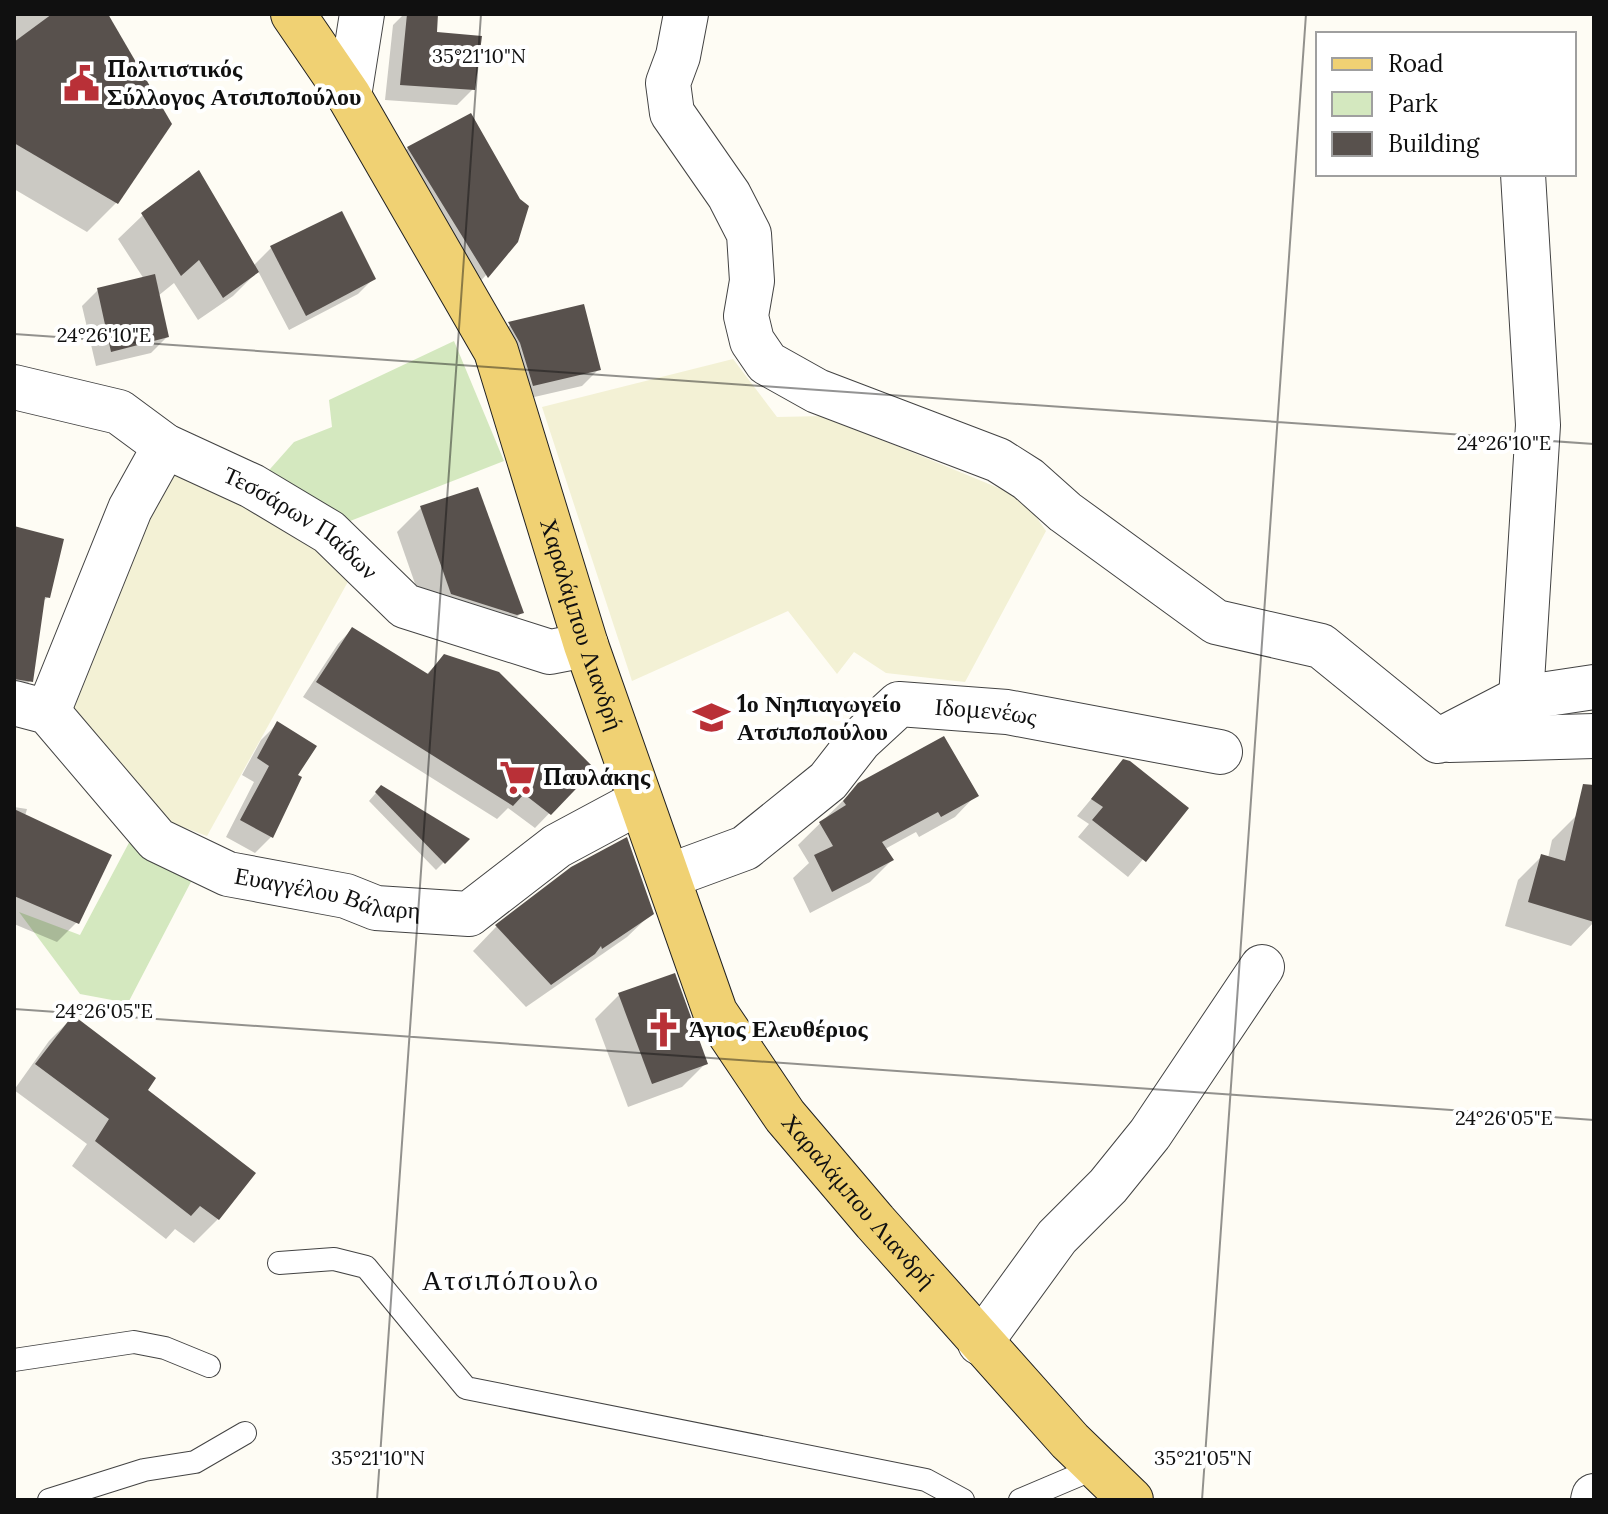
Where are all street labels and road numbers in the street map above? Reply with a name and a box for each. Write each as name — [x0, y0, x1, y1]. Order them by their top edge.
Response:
street label: Τεσσάρων Παίδων — [219, 459, 385, 586]
street label: Χαραλάμπου Λιανδρή — [533, 515, 631, 734]
street label: Ιδομενέως — [934, 691, 1040, 732]
street label: Ευαγγέλου Βάλαρη — [232, 860, 421, 926]
street label: Χαραλάμπου Λιανδρή — [775, 1107, 943, 1295]

